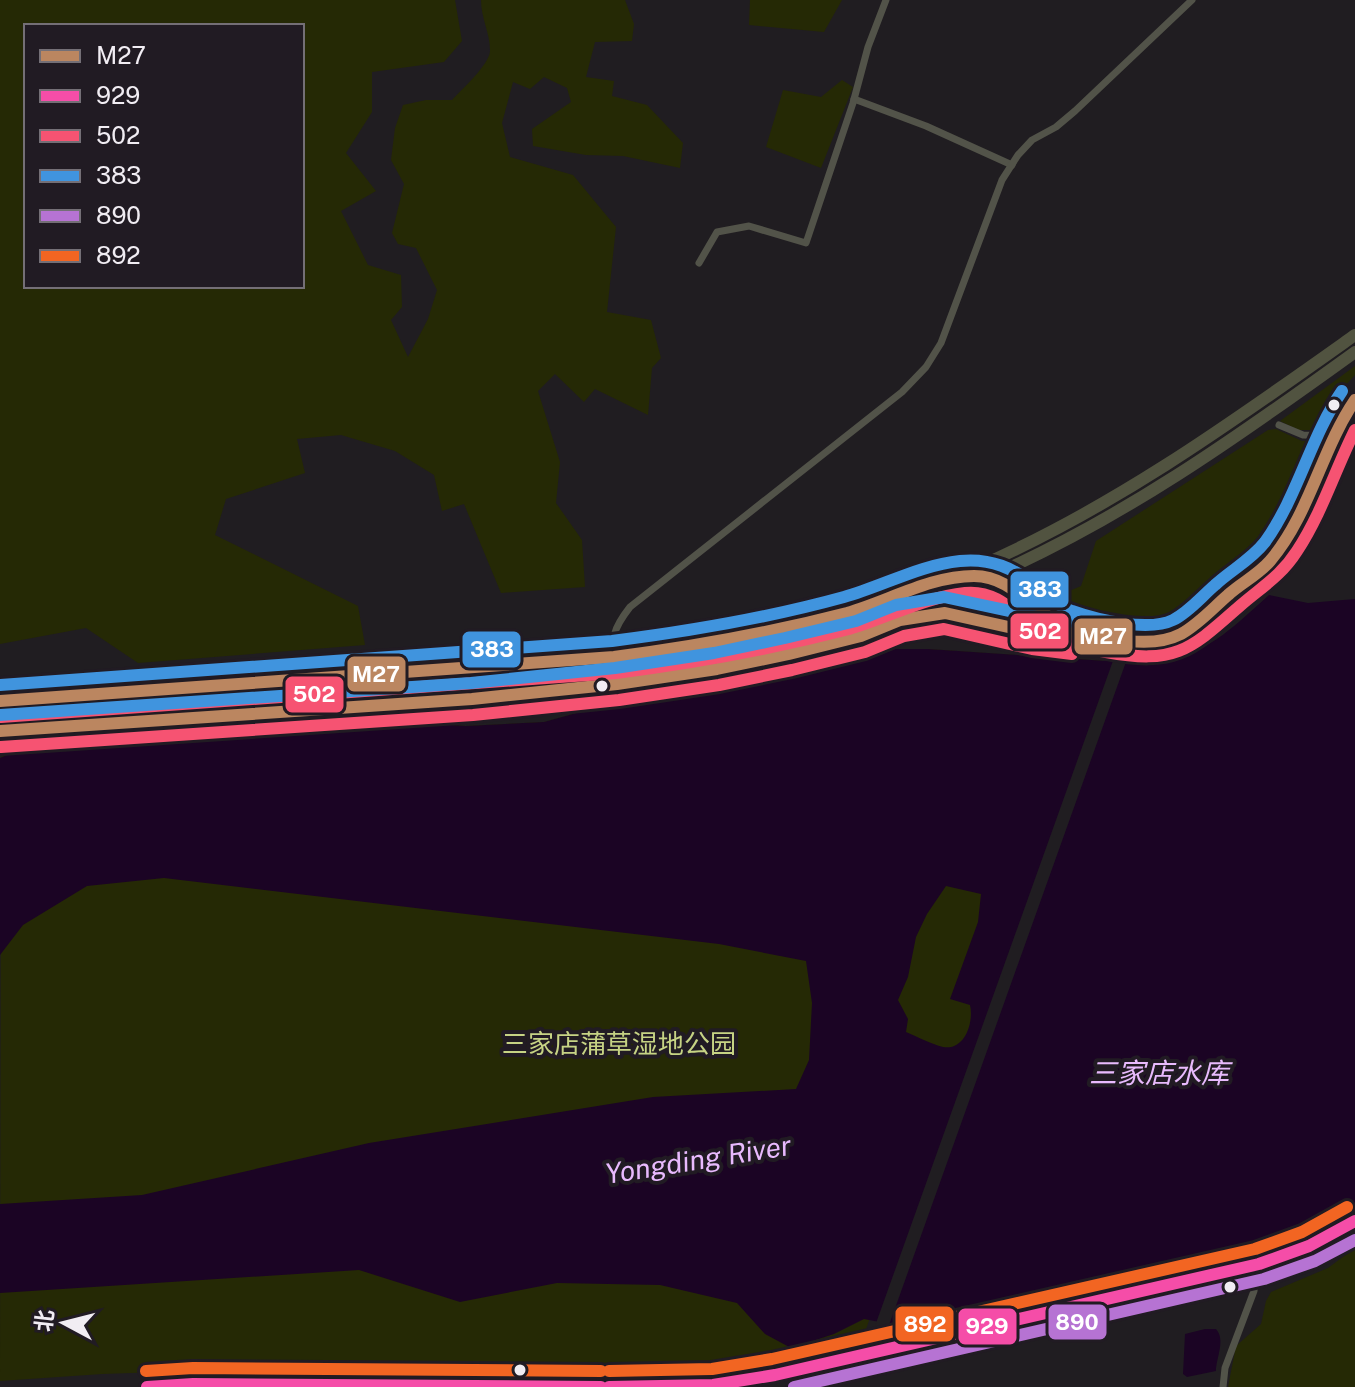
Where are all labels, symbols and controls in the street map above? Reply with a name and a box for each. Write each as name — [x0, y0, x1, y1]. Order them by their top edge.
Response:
legend — [24, 24, 304, 288]
text: M27 — [96, 41, 146, 69]
text: 929 — [96, 81, 140, 109]
text: 502 — [96, 121, 140, 149]
text: 383 — [96, 161, 141, 189]
text: 890 — [96, 201, 141, 229]
text: 892 — [96, 241, 141, 269]
unlabelled marker — [1326, 397, 1342, 413]
line badge: 383 — [1009, 570, 1070, 609]
text: 383 — [1018, 576, 1062, 602]
line badge: 502 — [1009, 612, 1070, 650]
line badge: M27 — [1073, 617, 1134, 656]
text: 502 — [1019, 618, 1062, 644]
text: M27 — [1079, 623, 1127, 649]
line badge: 383 — [461, 630, 522, 669]
text: 383 — [470, 636, 514, 662]
line badge: M27 — [346, 655, 407, 693]
text: M27 — [352, 661, 400, 687]
line badge: 502 — [284, 675, 345, 714]
unlabelled marker — [594, 678, 610, 694]
text: 502 — [293, 681, 336, 707]
park label: 三家店蒲草湿地公园 — [502, 1028, 736, 1059]
water label: 三家店水库 — [1089, 1056, 1233, 1089]
water label: Yongding River — [603, 1128, 794, 1190]
unlabelled marker — [1222, 1279, 1238, 1295]
north arrow — [24, 1283, 104, 1363]
line badge: 890 — [1047, 1303, 1108, 1341]
line badge: 892 — [894, 1305, 955, 1343]
line badge: 929 — [957, 1307, 1018, 1346]
text: 北 — [30, 1308, 58, 1333]
text: 890 — [1055, 1309, 1099, 1335]
text: 892 — [903, 1311, 947, 1337]
text: 929 — [966, 1313, 1008, 1339]
unlabelled marker — [512, 1362, 528, 1378]

